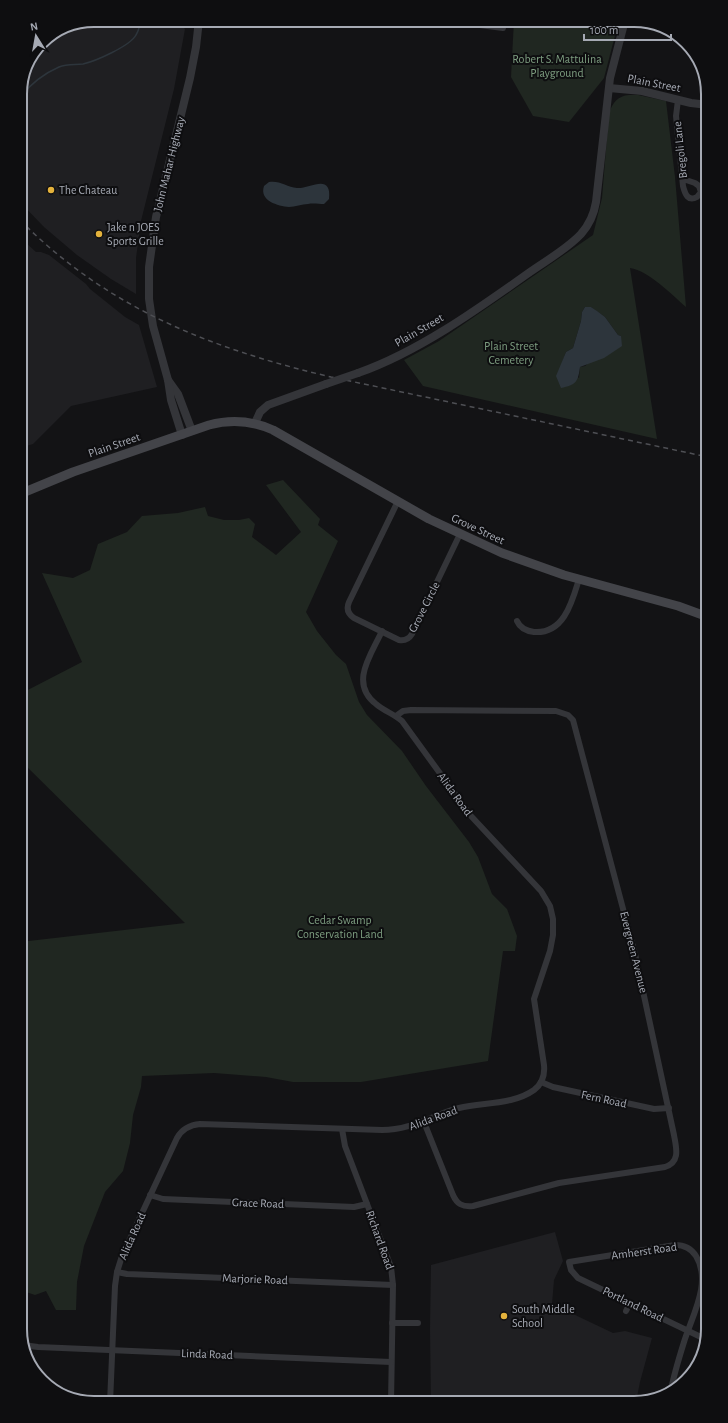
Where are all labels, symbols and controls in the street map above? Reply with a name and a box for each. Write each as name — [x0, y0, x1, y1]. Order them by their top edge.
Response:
north arrow — [16, 16, 56, 56]
scale bar — [584, 16, 671, 42]
text: N — [29, 21, 39, 33]
text: 100 m — [590, 24, 618, 36]
park label: Robert S. Mattulina Playground — [512, 53, 602, 80]
street label: Plain Street — [626, 72, 682, 94]
street label: John Mahar Highway — [151, 115, 188, 213]
street label: Bregoli Lane — [671, 121, 689, 179]
place label: The Chateau — [59, 184, 117, 196]
marker: The Chateau — [46, 185, 56, 195]
place label: Jake n JOES Sports Grille — [107, 221, 164, 247]
marker: Jake n JOES Sports Grille — [94, 229, 104, 239]
street label: Plain Street — [393, 311, 446, 349]
park label: Plain Street Cemetery — [484, 340, 538, 367]
street label: Plain Street — [86, 430, 142, 459]
street label: Grove Street — [450, 511, 507, 547]
street label: Grove Circle — [406, 580, 442, 634]
street label: Alida Road — [435, 770, 475, 818]
street label: Evergreen Avenue — [618, 910, 650, 994]
park label: Cedar Swamp Conservation Land — [297, 914, 383, 940]
street label: Fern Road — [580, 1088, 628, 1110]
street label: Alida Road — [407, 1104, 459, 1132]
street label: Grace Road — [232, 1196, 284, 1210]
street label: Richard Road — [364, 1209, 396, 1271]
street label: Alida Road — [116, 1211, 148, 1261]
street label: Amherst Road — [610, 1240, 678, 1262]
street label: Marjorie Road — [222, 1272, 288, 1287]
street label: Portland Road — [601, 1284, 665, 1324]
place label: South Middle School — [512, 1303, 575, 1329]
marker: South Middle School — [499, 1311, 509, 1321]
street label: Linda Road — [181, 1347, 233, 1361]

